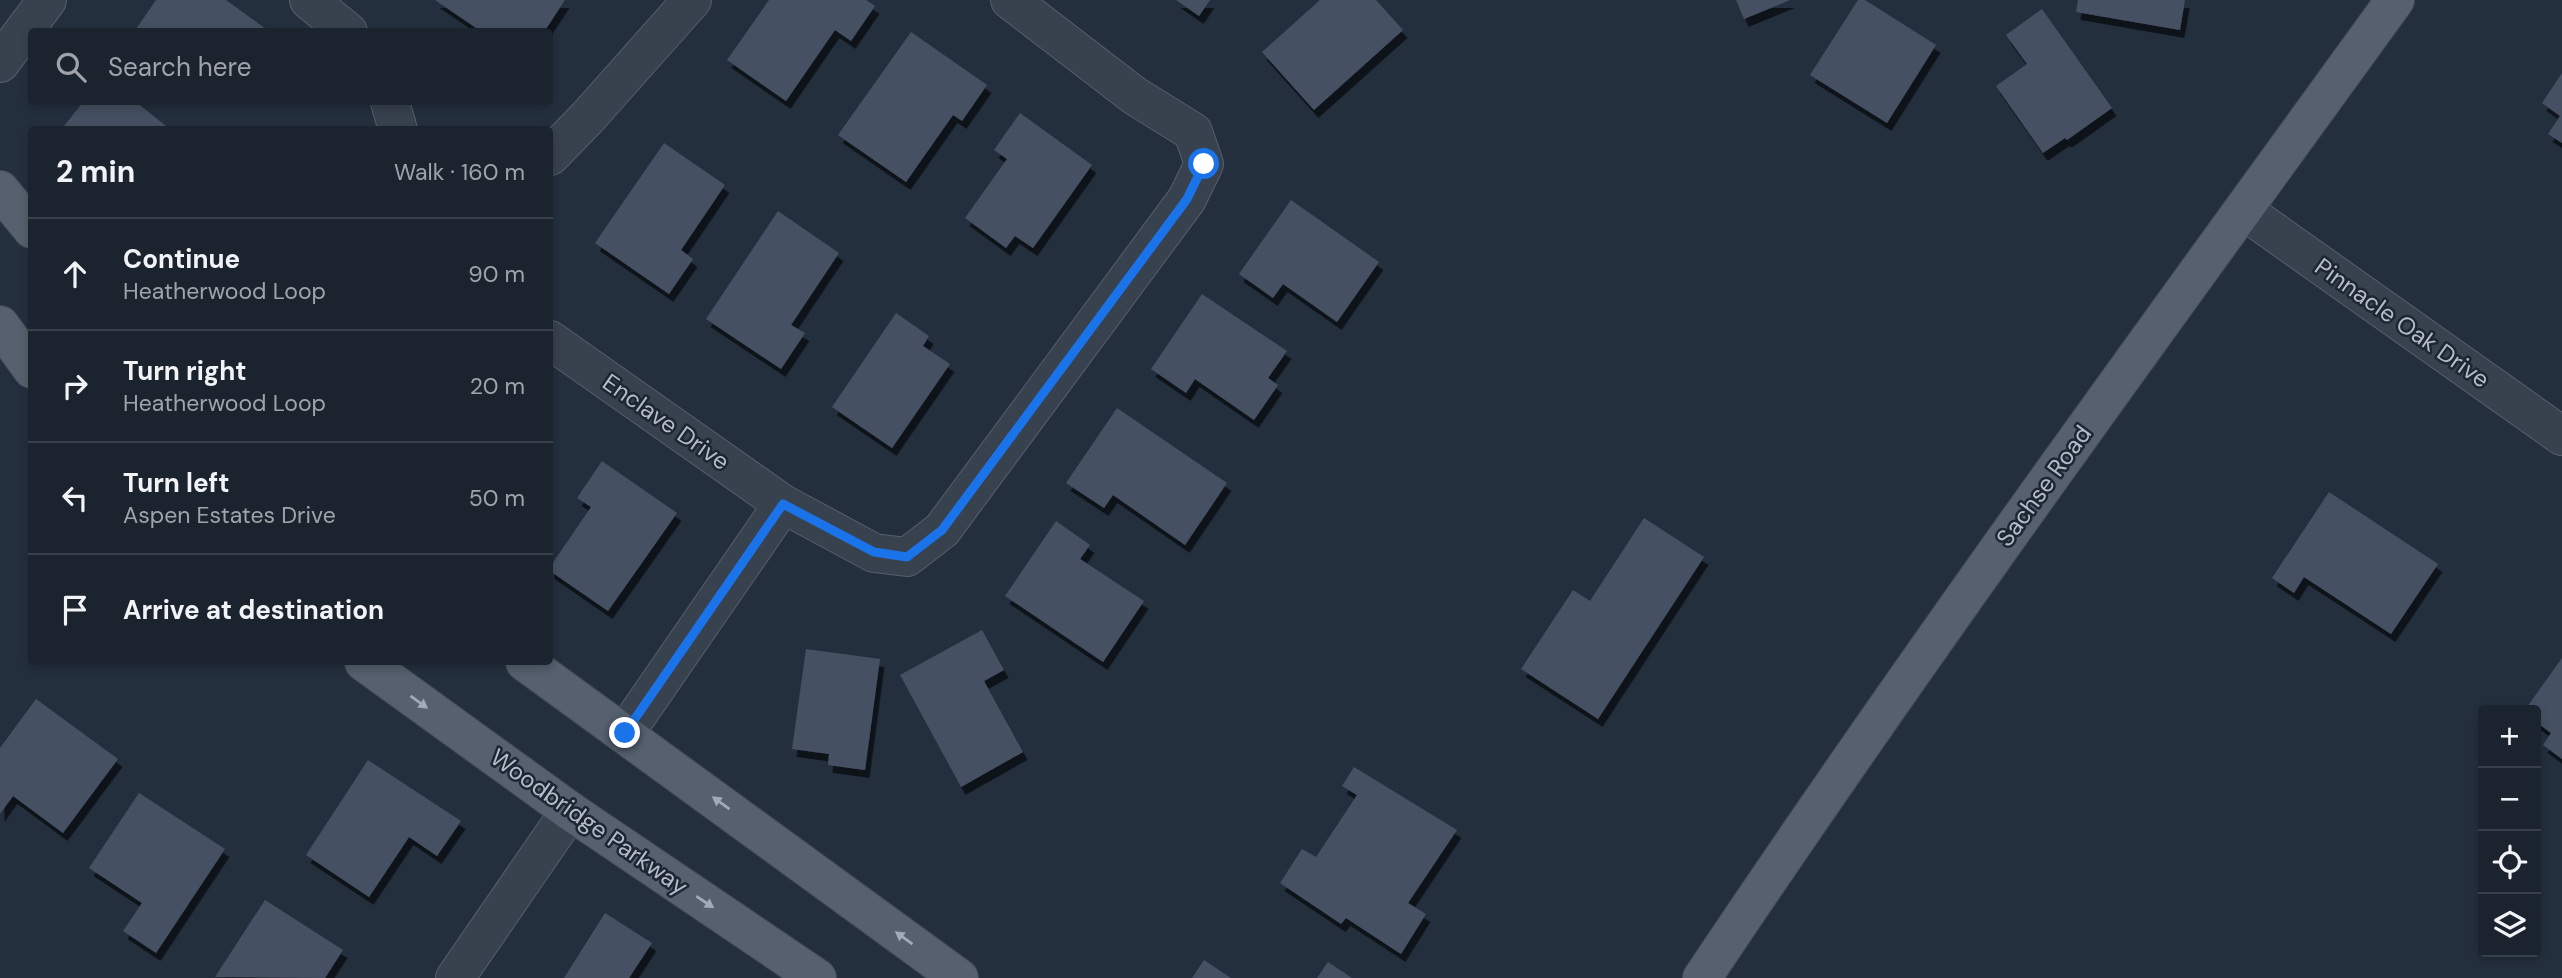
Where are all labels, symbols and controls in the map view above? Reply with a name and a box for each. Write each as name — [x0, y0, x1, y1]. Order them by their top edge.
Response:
search box — [28, 28, 553, 105]
icon: search — [52, 48, 90, 86]
text: Search here — [108, 50, 251, 84]
route start — [1188, 148, 1219, 179]
text: 2 min — [56, 152, 135, 191]
text: Walk · 160 m — [394, 157, 525, 187]
text: Continue — [123, 242, 240, 276]
street label: Pinnacle Oak Drive — [2309, 251, 2496, 394]
icon: ahead — [56, 255, 94, 293]
text: 90 m — [468, 259, 525, 289]
text: Heatherwood Loop — [123, 276, 326, 306]
text: Turn right — [123, 354, 247, 388]
street label: Enclave Drive — [597, 366, 736, 477]
icon: right — [56, 367, 94, 405]
text: 20 m — [470, 371, 525, 401]
text: Heatherwood Loop — [123, 388, 326, 418]
street label: Sachse Road — [1989, 419, 2098, 552]
text: Turn left — [123, 466, 230, 500]
icon: left — [56, 479, 94, 517]
text: 50 m — [469, 483, 525, 513]
text: Aspen Estates Drive — [123, 500, 336, 530]
icon: arrive — [56, 591, 94, 629]
text: Arrive at destination — [123, 593, 384, 627]
one-way arrow — [410, 694, 428, 708]
map controls — [2478, 705, 2541, 957]
button: + — [2478, 705, 2541, 768]
route end — [609, 717, 640, 748]
street label: Woodbridge Parkway — [484, 742, 694, 902]
button: − — [2478, 768, 2541, 831]
one-way arrow — [712, 796, 730, 810]
button: locate — [2478, 831, 2541, 894]
button: layers — [2478, 894, 2541, 957]
one-way arrow — [696, 896, 715, 909]
one-way arrow — [895, 931, 913, 945]

